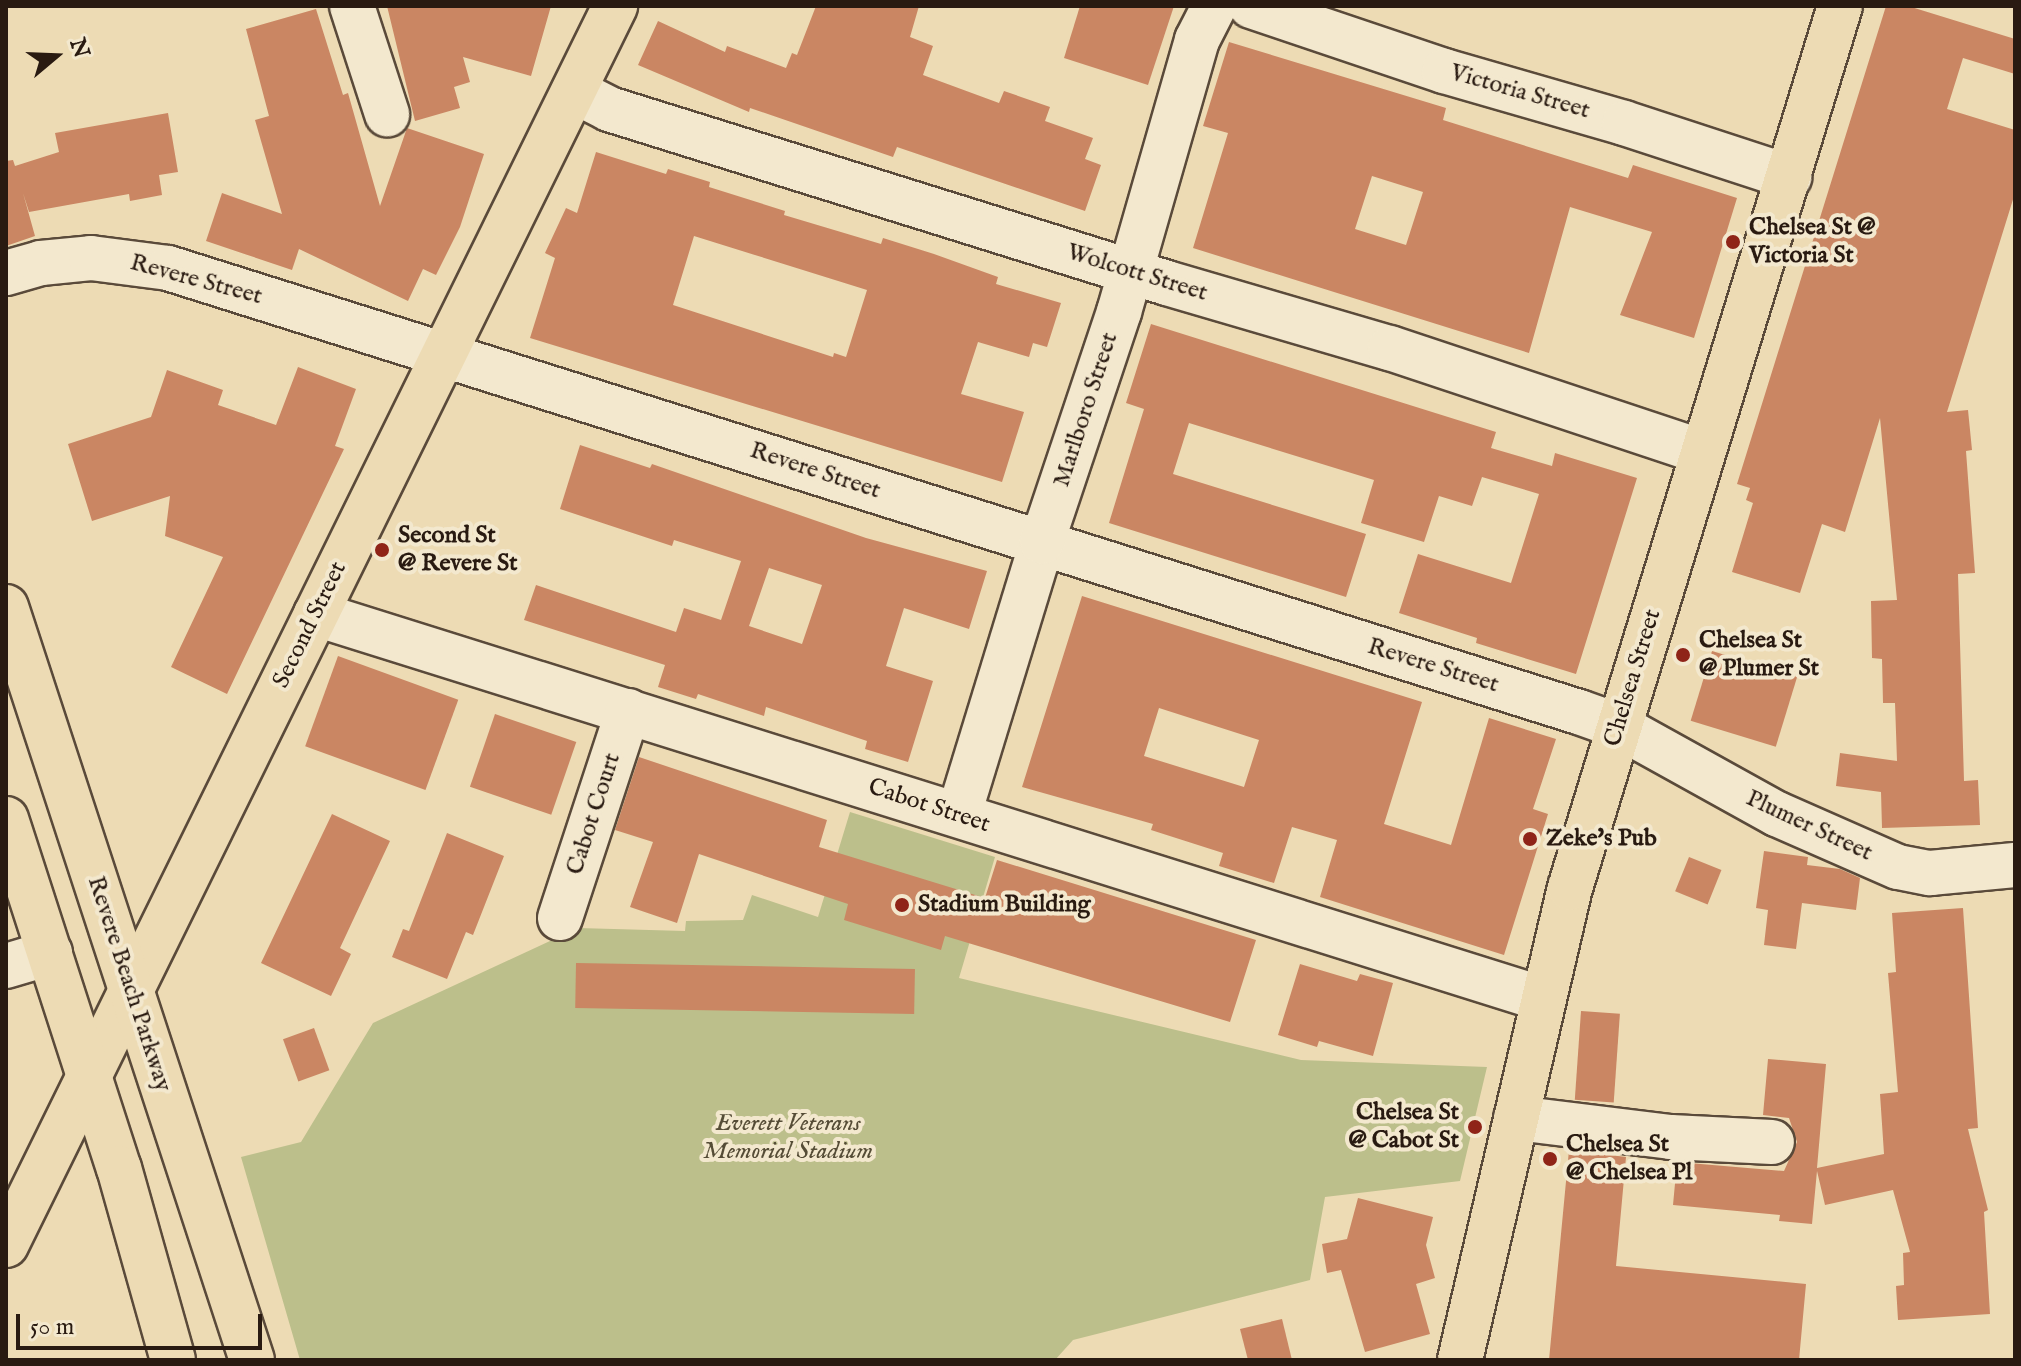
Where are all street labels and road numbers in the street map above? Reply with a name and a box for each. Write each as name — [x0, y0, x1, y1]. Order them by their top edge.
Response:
street label: Victoria Street — [1447, 58, 1593, 126]
street label: Wolcott Street — [1063, 238, 1211, 308]
street label: Revere Street — [127, 249, 265, 311]
street label: Marlboro Street — [1047, 329, 1125, 491]
street label: Revere Street — [746, 436, 884, 506]
street label: Second Street — [267, 557, 353, 693]
street label: Chelsea Street — [1598, 606, 1668, 750]
street label: Revere Street — [1364, 632, 1502, 700]
street label: Cabot Court — [561, 750, 627, 878]
street label: Cabot Street — [864, 773, 994, 839]
street label: Plumer Street — [1741, 784, 1877, 868]
street label: Revere Beach Parkway — [81, 873, 177, 1095]

